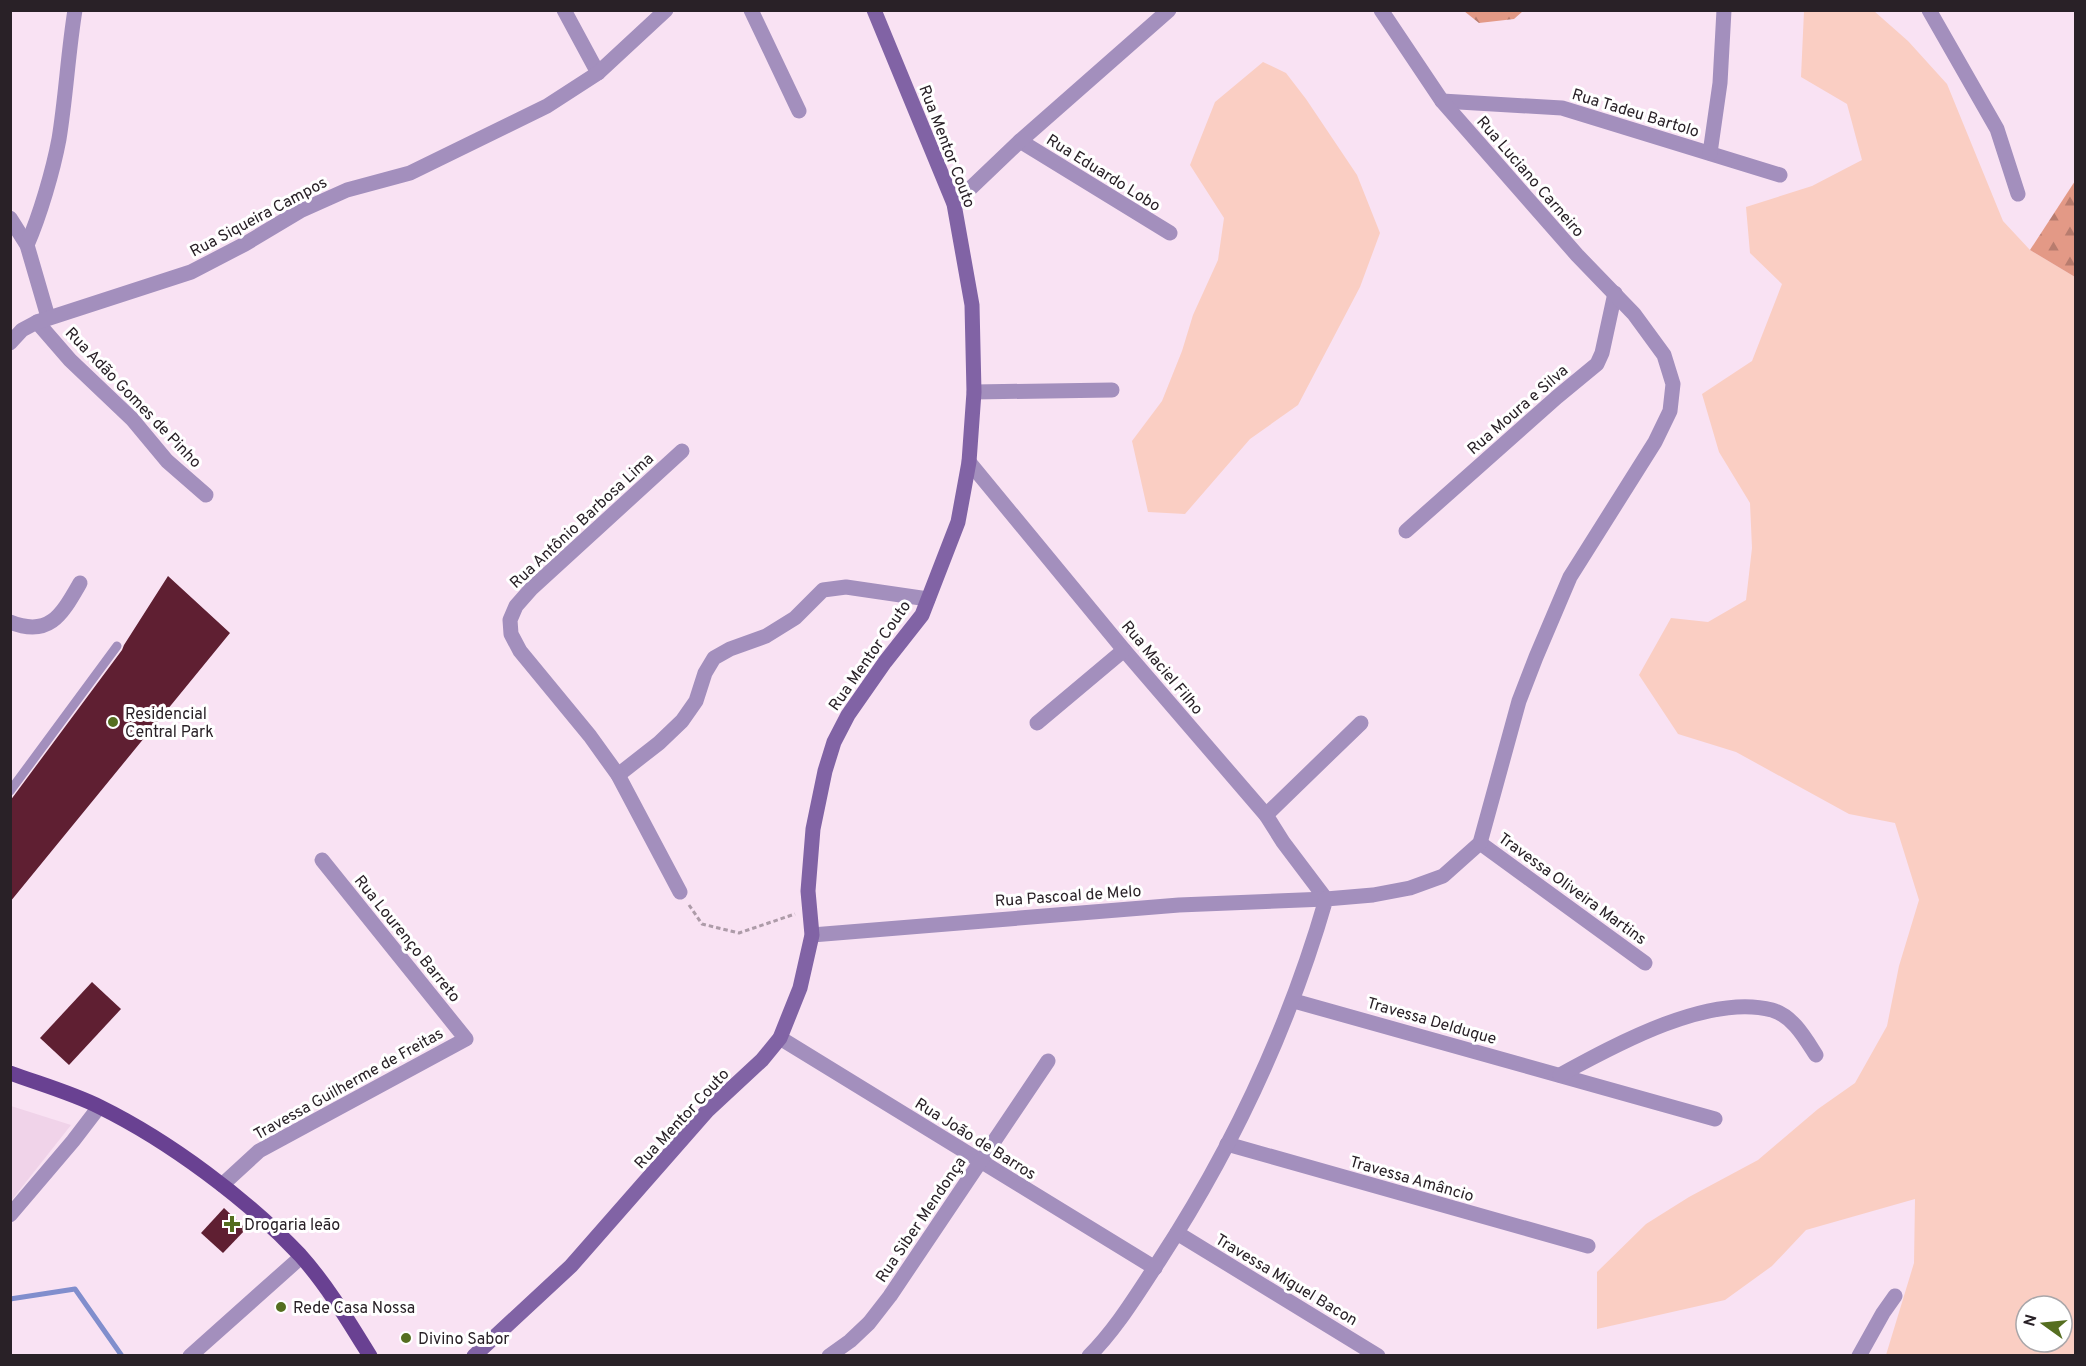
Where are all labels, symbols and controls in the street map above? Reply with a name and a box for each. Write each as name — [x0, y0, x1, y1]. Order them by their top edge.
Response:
street label: Rua Mentor Couto — [913, 82, 979, 211]
street label: Rua Tadeu Bartolo — [1569, 85, 1702, 143]
street label: Rua Luciano Carneiro — [1471, 113, 1588, 242]
street label: Rua Eduardo Lobo — [1042, 131, 1164, 217]
street label: Rua Siqueira Campos — [187, 173, 331, 262]
street label: Rua Adão Gomes de Pinho — [60, 324, 205, 473]
street label: Rua Moura e Silva — [1464, 361, 1573, 460]
street label: Rua Antônio Barbosa Lima — [506, 450, 658, 593]
street label: Rua Mentor Couto — [825, 597, 916, 715]
street label: Rua Maciel Filho — [1116, 617, 1207, 719]
place label: Residencial Central Park — [125, 705, 214, 743]
marker: Residencial Central Park — [106, 715, 120, 729]
street label: Travessa Oliveira Martins — [1494, 829, 1650, 950]
street label: Rua Lourenço Barreto — [349, 872, 464, 1007]
street label: Rua Pascoal de Melo — [994, 882, 1142, 912]
street label: Travessa Delduque — [1364, 994, 1499, 1050]
street label: Travessa Guilherme de Freitas — [251, 1024, 447, 1145]
street label: Rua Mentor Couto — [631, 1065, 734, 1174]
street label: Rua João de Barros — [911, 1094, 1039, 1185]
street label: Rua Siber Mendonça — [872, 1153, 971, 1287]
street label: Travessa Amâncio — [1347, 1153, 1476, 1207]
place label: Drogaria leão — [244, 1216, 340, 1236]
marker: Drogaria leão — [225, 1217, 239, 1231]
street label: Travessa Miguel Bacon — [1211, 1230, 1361, 1331]
north arrow — [2014, 1294, 2074, 1354]
place label: Rede Casa Nossa — [293, 1299, 415, 1319]
marker: Rede Casa Nossa — [274, 1300, 288, 1314]
text: N — [2020, 1312, 2043, 1329]
place label: Divino Sabor — [418, 1330, 510, 1350]
marker: Divino Sabor — [399, 1331, 413, 1345]

